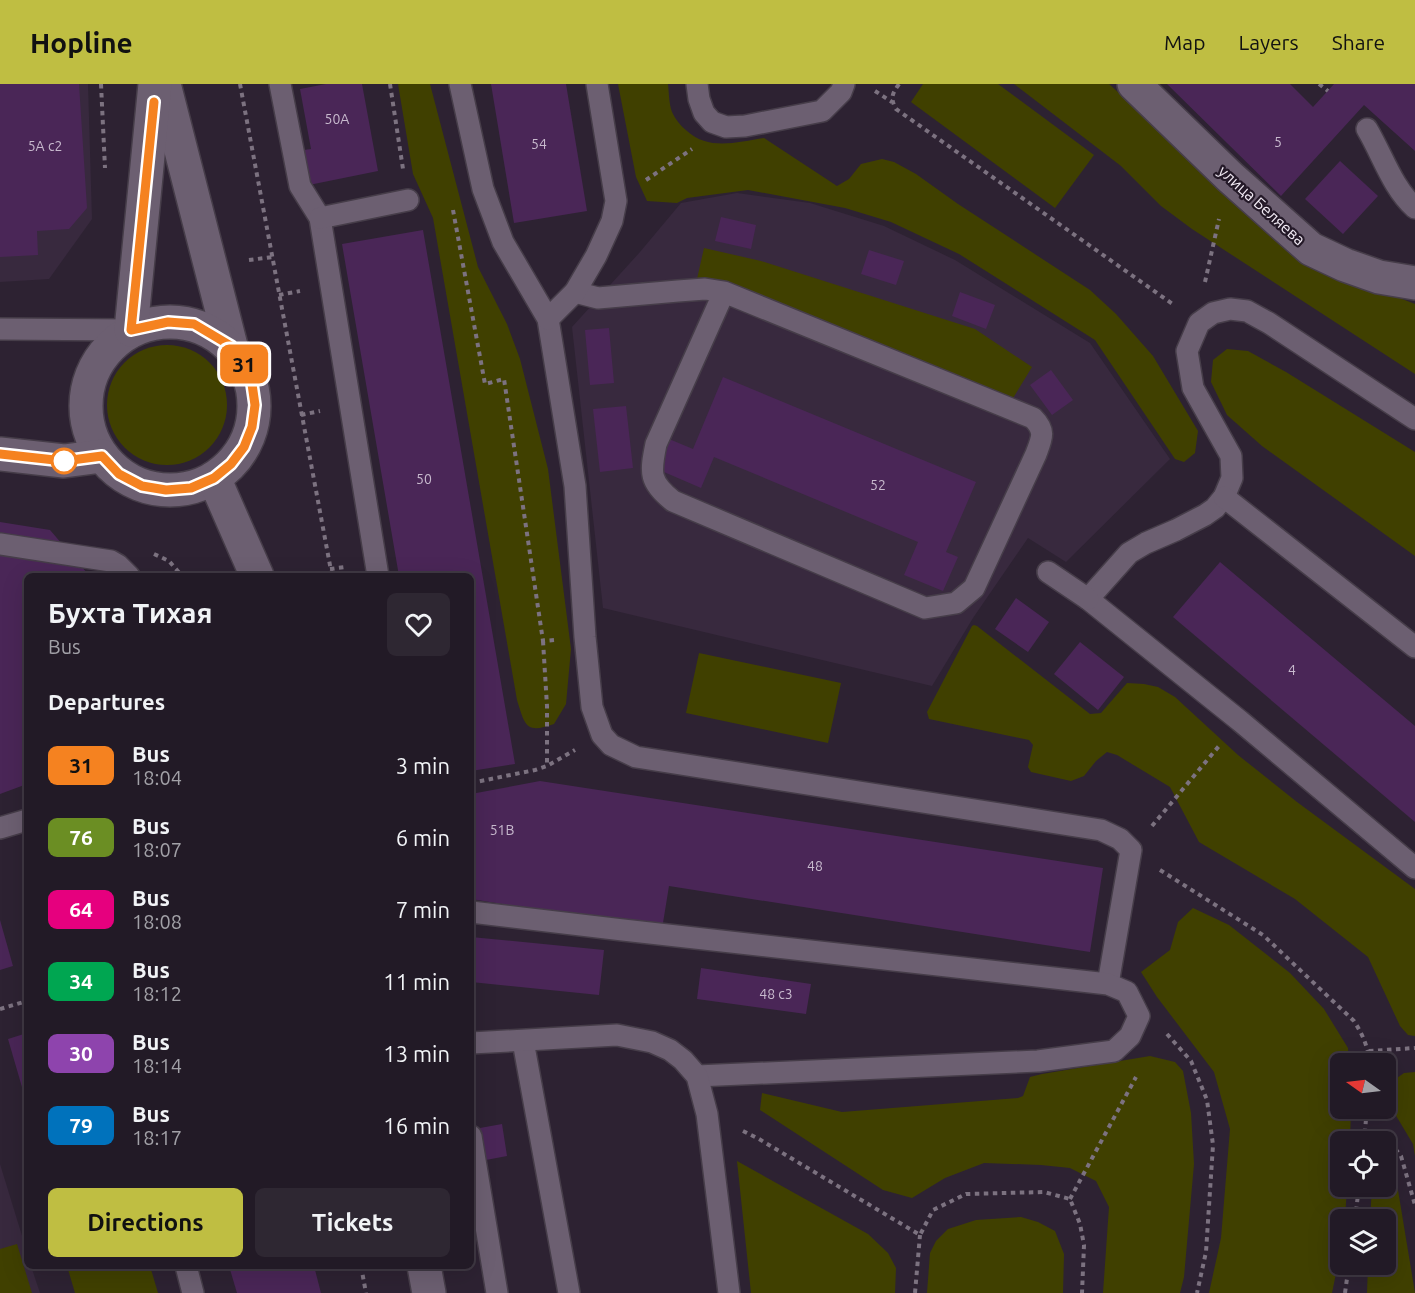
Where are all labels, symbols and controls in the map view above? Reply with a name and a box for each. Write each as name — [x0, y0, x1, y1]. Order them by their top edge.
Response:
text: Hopline — [30, 27, 133, 58]
text: Map — [1164, 30, 1205, 54]
text: Layers — [1238, 30, 1299, 54]
text: Share — [1332, 30, 1385, 54]
house number: 50А — [325, 111, 349, 127]
house number: 5 — [1274, 134, 1282, 150]
house number: 54 — [531, 136, 547, 152]
house number: 5А с2 — [28, 138, 62, 154]
street label: улица Беляева — [1215, 162, 1309, 248]
line badge: 31 — [217, 344, 271, 384]
text: 31 — [232, 352, 256, 376]
unlabelled marker — [51, 448, 77, 474]
house number: 50 — [416, 471, 432, 487]
house number: 52 — [870, 477, 886, 493]
button: heart — [387, 593, 450, 656]
text: Бухта Тихая — [48, 597, 213, 628]
text: Bus — [48, 635, 81, 658]
house number: 4 — [1288, 662, 1296, 678]
text: Departures — [48, 689, 165, 714]
text: Bus — [132, 741, 170, 766]
text: 31 — [69, 753, 93, 777]
text: 3 min — [396, 753, 450, 778]
text: 18:04 — [132, 766, 182, 789]
text: Bus — [132, 813, 170, 838]
house number: 51В — [490, 822, 514, 838]
text: 76 — [69, 825, 93, 849]
text: 6 min — [396, 825, 450, 850]
text: 18:07 — [132, 838, 182, 861]
house number: 48 — [807, 858, 823, 874]
text: Bus — [132, 885, 170, 910]
text: 64 — [69, 897, 93, 921]
text: 7 min — [396, 897, 450, 922]
text: 18:08 — [132, 910, 182, 933]
text: Bus — [132, 957, 170, 982]
text: 34 — [69, 969, 93, 993]
text: 11 min — [383, 969, 450, 994]
text: 18:12 — [132, 982, 182, 1005]
house number: 48 с3 — [759, 986, 793, 1002]
text: Bus — [132, 1029, 170, 1054]
text: 30 — [69, 1041, 93, 1065]
text: 13 min — [383, 1041, 450, 1066]
north arrow — [1330, 1053, 1396, 1119]
map controls — [1330, 1053, 1396, 1275]
text: 18:14 — [132, 1054, 182, 1077]
text: Bus — [132, 1101, 170, 1126]
text: 79 — [69, 1113, 93, 1137]
text: 16 min — [383, 1113, 450, 1138]
text: 18:17 — [132, 1126, 182, 1149]
button: locate — [1330, 1131, 1396, 1197]
button: Directions — [48, 1188, 243, 1257]
button: Tickets — [255, 1188, 450, 1257]
button: layers — [1330, 1209, 1396, 1275]

